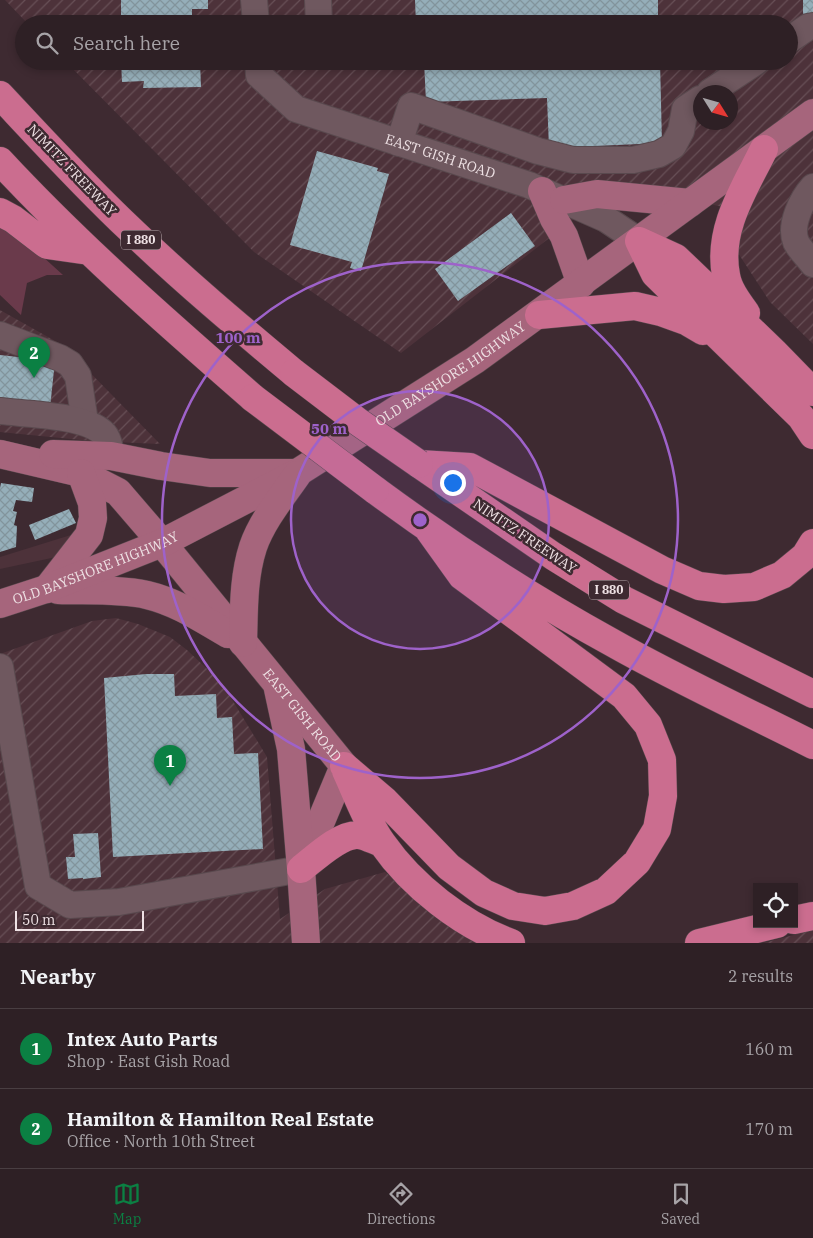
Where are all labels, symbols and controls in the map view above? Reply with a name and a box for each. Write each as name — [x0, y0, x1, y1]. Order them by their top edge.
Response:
search box — [15, 15, 798, 70]
icon: search — [33, 29, 61, 57]
text: Search here — [73, 31, 180, 55]
north arrow — [693, 85, 738, 130]
street label: NIMITZ FREEWAY — [24, 120, 121, 220]
street label: EAST GISH ROAD — [383, 130, 498, 182]
road number: I 880 — [121, 230, 161, 250]
street label: OLD BAYSHORE HIGHWAY — [372, 317, 529, 430]
text: 100 m — [215, 328, 261, 347]
pin: 2 — [18, 337, 50, 378]
text: 50 m — [311, 419, 347, 438]
your location — [440, 470, 466, 496]
street label: NIMITZ FREEWAY — [470, 495, 580, 577]
centre of rings — [411, 511, 429, 529]
street label: OLD BAYSHORE HIGHWAY — [10, 527, 182, 608]
road number: I 880 — [589, 580, 629, 600]
street label: EAST GISH ROAD — [259, 665, 346, 765]
pin: 1 — [154, 745, 186, 786]
map controls — [753, 883, 798, 928]
button: locate — [753, 883, 798, 928]
scale bar — [15, 908, 144, 931]
text: 50 m — [22, 911, 55, 929]
text: Nearby — [20, 962, 96, 990]
text: 2 results — [728, 966, 793, 986]
text: Intex Auto Parts — [67, 1027, 218, 1051]
text: 1 — [31, 1039, 41, 1059]
text: 160 m — [745, 1039, 793, 1059]
text: Shop · East Gish Road — [67, 1051, 230, 1071]
text: Hamilton & Hamilton Real Estate — [67, 1107, 374, 1131]
text: 2 — [31, 1119, 41, 1139]
text: 170 m — [745, 1119, 793, 1139]
text: Office · North 10th Street — [67, 1131, 255, 1151]
tab: Map — [113, 1180, 141, 1228]
tab: Directions — [367, 1180, 435, 1228]
tab: Saved — [661, 1180, 700, 1228]

